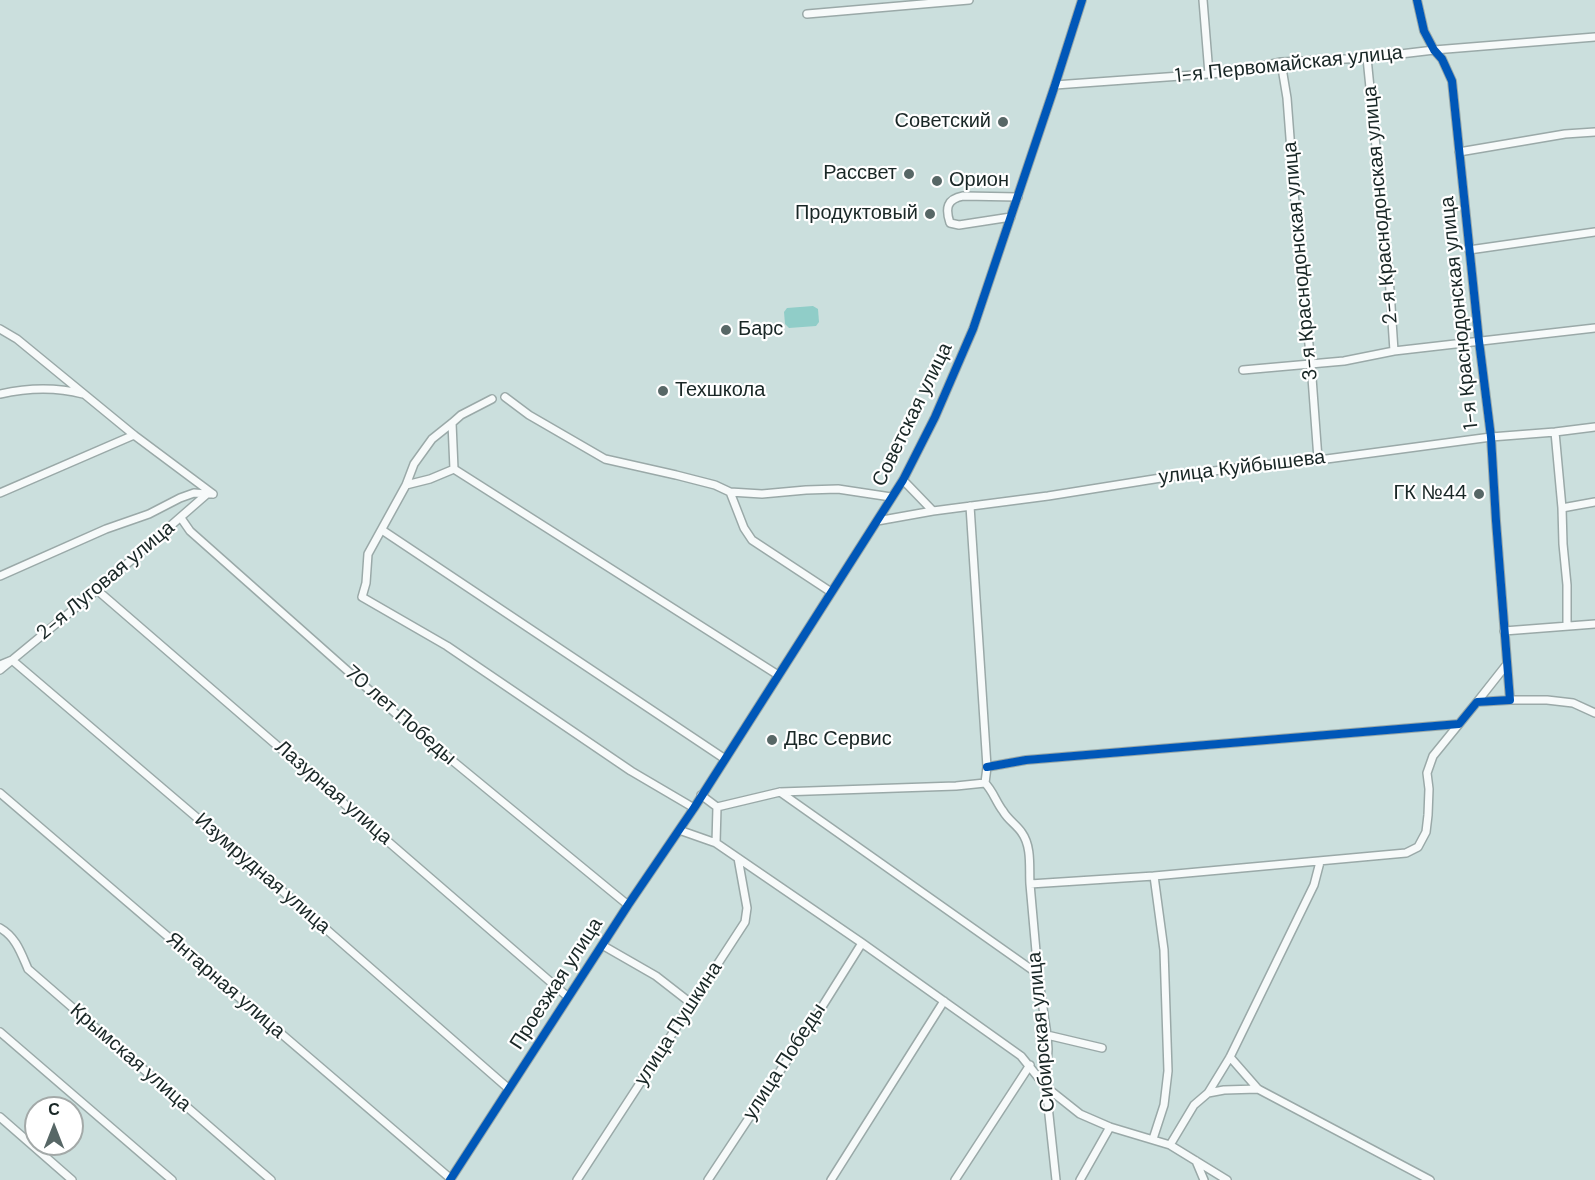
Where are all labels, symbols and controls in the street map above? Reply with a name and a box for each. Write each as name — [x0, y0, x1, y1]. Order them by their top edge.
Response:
street label: 1-я Первомайская улица — [1174, 41, 1404, 89]
street label: 2-я Краснодонская улица — [1359, 85, 1403, 325]
place label: Советский — [895, 110, 991, 134]
marker: Советский — [996, 115, 1010, 129]
street label: 3-я Краснодонская улица — [1279, 141, 1323, 381]
place label: Рассвет — [823, 162, 897, 186]
marker: Рассвет — [902, 167, 916, 181]
place label: Орион — [949, 169, 1009, 193]
marker: Орион — [930, 174, 944, 188]
street label: 1-я Краснодонская улица — [1436, 195, 1484, 431]
place label: Продуктовый — [795, 202, 918, 226]
marker: Продуктовый — [923, 207, 937, 221]
place label: Барс — [738, 318, 783, 342]
marker: Барс — [719, 323, 733, 337]
street label: Советская улица — [868, 339, 958, 491]
place label: Техшкола — [675, 379, 765, 403]
marker: Техшкола — [656, 384, 670, 398]
street label: улица Куйбышева — [1157, 446, 1327, 490]
place label: ГК №44 — [1393, 482, 1467, 506]
marker: ГК №44 — [1472, 487, 1486, 501]
street label: 2-я Луговая улица — [32, 516, 180, 646]
street label: 70 лет Победы — [339, 661, 461, 771]
place label: Двс Сервис — [784, 728, 892, 752]
marker: Двс Сервис — [765, 733, 779, 747]
street label: Лазурная улица — [270, 736, 396, 850]
street label: Изумрудная улица — [189, 809, 335, 939]
street label: Проезжая улица — [506, 914, 608, 1054]
street label: Янтарная улица — [161, 928, 289, 1044]
street label: Сибирская улица — [1023, 951, 1061, 1113]
street label: улица Пушкина — [630, 958, 728, 1090]
street label: Крымская улица — [65, 999, 195, 1117]
street label: улица Победы — [739, 999, 831, 1125]
north arrow — [24, 1096, 84, 1156]
text: С — [48, 1099, 60, 1120]

